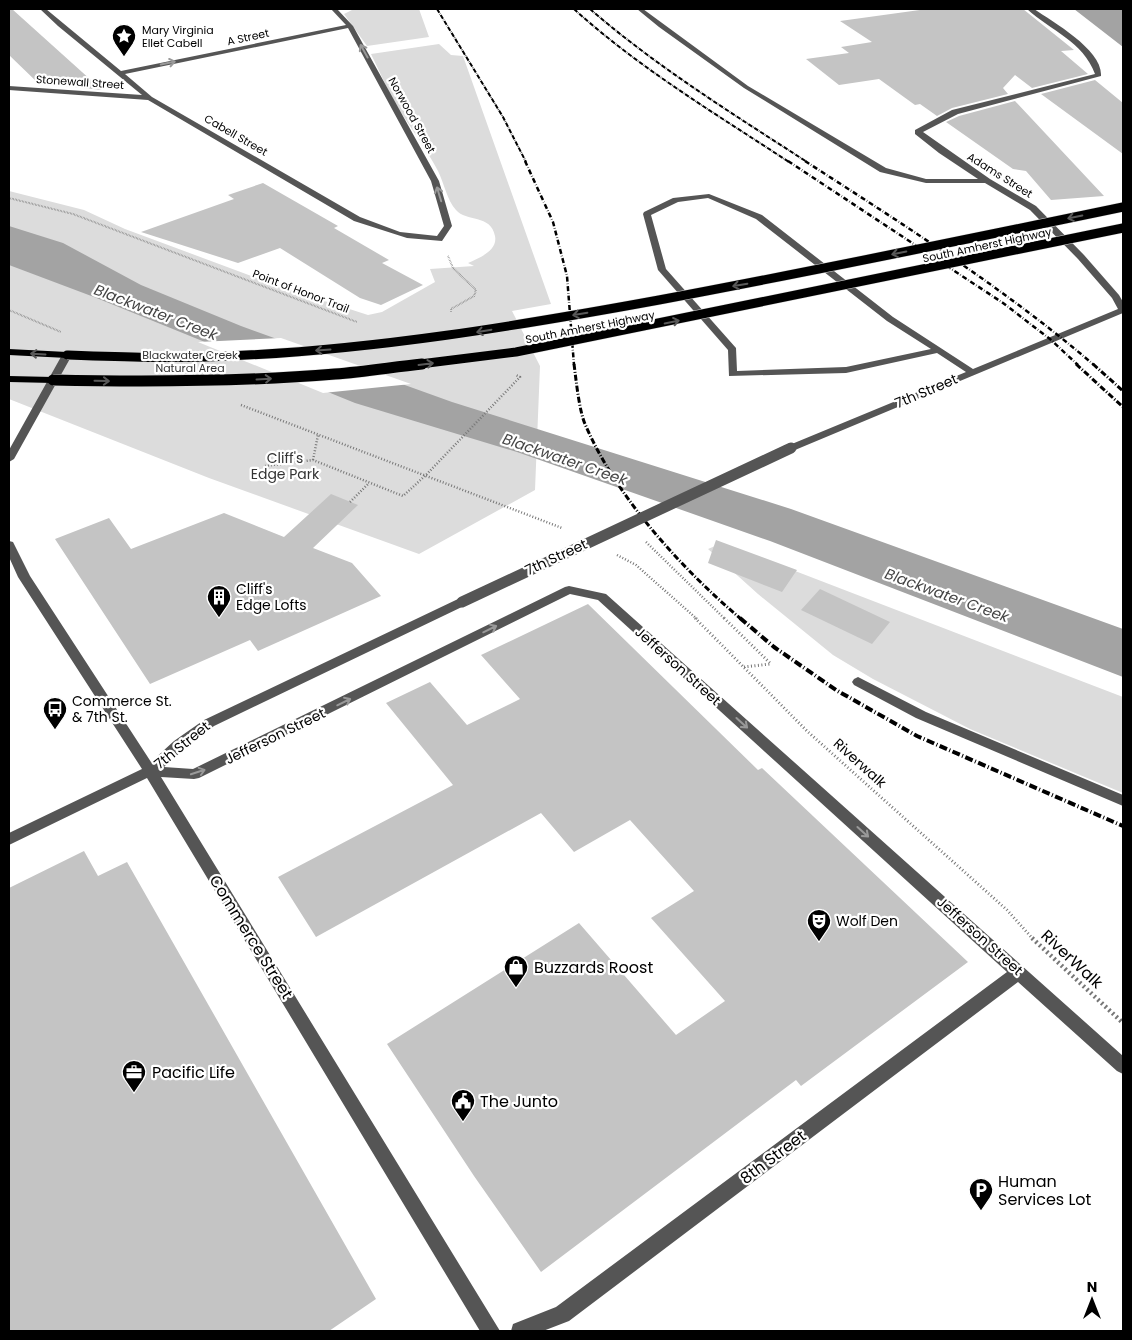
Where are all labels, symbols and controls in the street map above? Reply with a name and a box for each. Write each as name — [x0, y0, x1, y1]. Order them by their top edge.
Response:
place label: Mary Virginia Ellet Cabell — [142, 22, 214, 51]
place icon: Mary Virginia Ellet Cabell — [111, 23, 137, 57]
street label: A Street — [226, 25, 270, 49]
one-way arrow — [358, 44, 368, 58]
one-way arrow — [160, 58, 176, 67]
street label: Stonewall Street — [35, 71, 125, 93]
street label: Norwood Street — [385, 74, 439, 156]
street label: Cabell Street — [201, 110, 271, 160]
street label: Adams Street — [964, 148, 1036, 202]
one-way arrow — [434, 187, 444, 203]
one-way arrow — [1068, 213, 1084, 223]
street label: South Amherst Highway — [921, 223, 1054, 266]
one-way arrow — [892, 249, 908, 259]
street label: Point of Honor Trail — [250, 265, 352, 317]
water label: Blackwater Creek — [91, 279, 222, 346]
one-way arrow — [732, 281, 748, 290]
street label: South Amherst Highway — [524, 306, 657, 347]
one-way arrow — [572, 310, 588, 319]
one-way arrow — [664, 317, 680, 326]
one-way arrow — [477, 326, 493, 336]
one-way arrow — [315, 345, 331, 354]
park label: Blackwater Creek Natural Area — [142, 347, 238, 376]
one-way arrow — [30, 349, 46, 358]
one-way arrow — [417, 359, 433, 369]
street label: 7th Street — [892, 369, 960, 413]
one-way arrow — [256, 374, 272, 383]
one-way arrow — [93, 377, 109, 386]
water label: Blackwater Creek — [500, 428, 631, 491]
park label: Cliff's Edge Park — [251, 448, 320, 484]
street label: 7th Street — [522, 534, 590, 580]
water label: Blackwater Creek — [882, 563, 1013, 628]
place label: Cliff's Edge Lofts — [236, 579, 307, 615]
building icon: Cliff's Edge Lofts — [206, 584, 232, 618]
street label: Jefferson Street — [631, 622, 725, 710]
one-way arrow — [482, 624, 497, 633]
place label: Commerce St. & 7th St. — [72, 691, 172, 727]
bus stop icon: Commerce St. & 7th St. — [42, 696, 68, 730]
one-way arrow — [337, 697, 352, 707]
street label: Jefferson Street — [222, 703, 328, 769]
street label: 7th Street — [150, 716, 214, 774]
one-way arrow — [736, 717, 749, 729]
street label: Riverwalk — [829, 734, 892, 793]
one-way arrow — [190, 766, 206, 776]
one-way arrow — [857, 826, 870, 837]
street label: Commerce Street — [204, 871, 299, 1004]
street label: Jefferson Street — [933, 892, 1027, 980]
theatre icon: Wolf Den — [806, 908, 832, 942]
place label: Wolf Den — [836, 911, 898, 931]
street label: RiverWalk — [1036, 924, 1109, 994]
shop icon: Buzzards Roost — [503, 954, 529, 988]
place label: Buzzards Roost — [534, 956, 653, 979]
office icon: Pacific Life — [121, 1059, 147, 1093]
place label: Pacific Life — [152, 1061, 235, 1084]
public building icon: The Junto — [450, 1088, 476, 1122]
place label: The Junto — [480, 1090, 558, 1113]
street label: 8th Street — [735, 1124, 811, 1189]
place label: Human Services Lot — [998, 1170, 1092, 1211]
parking icon: Human Services Lot — [968, 1177, 994, 1211]
north arrow — [1067, 1275, 1117, 1325]
text: N — [1087, 1277, 1097, 1297]

